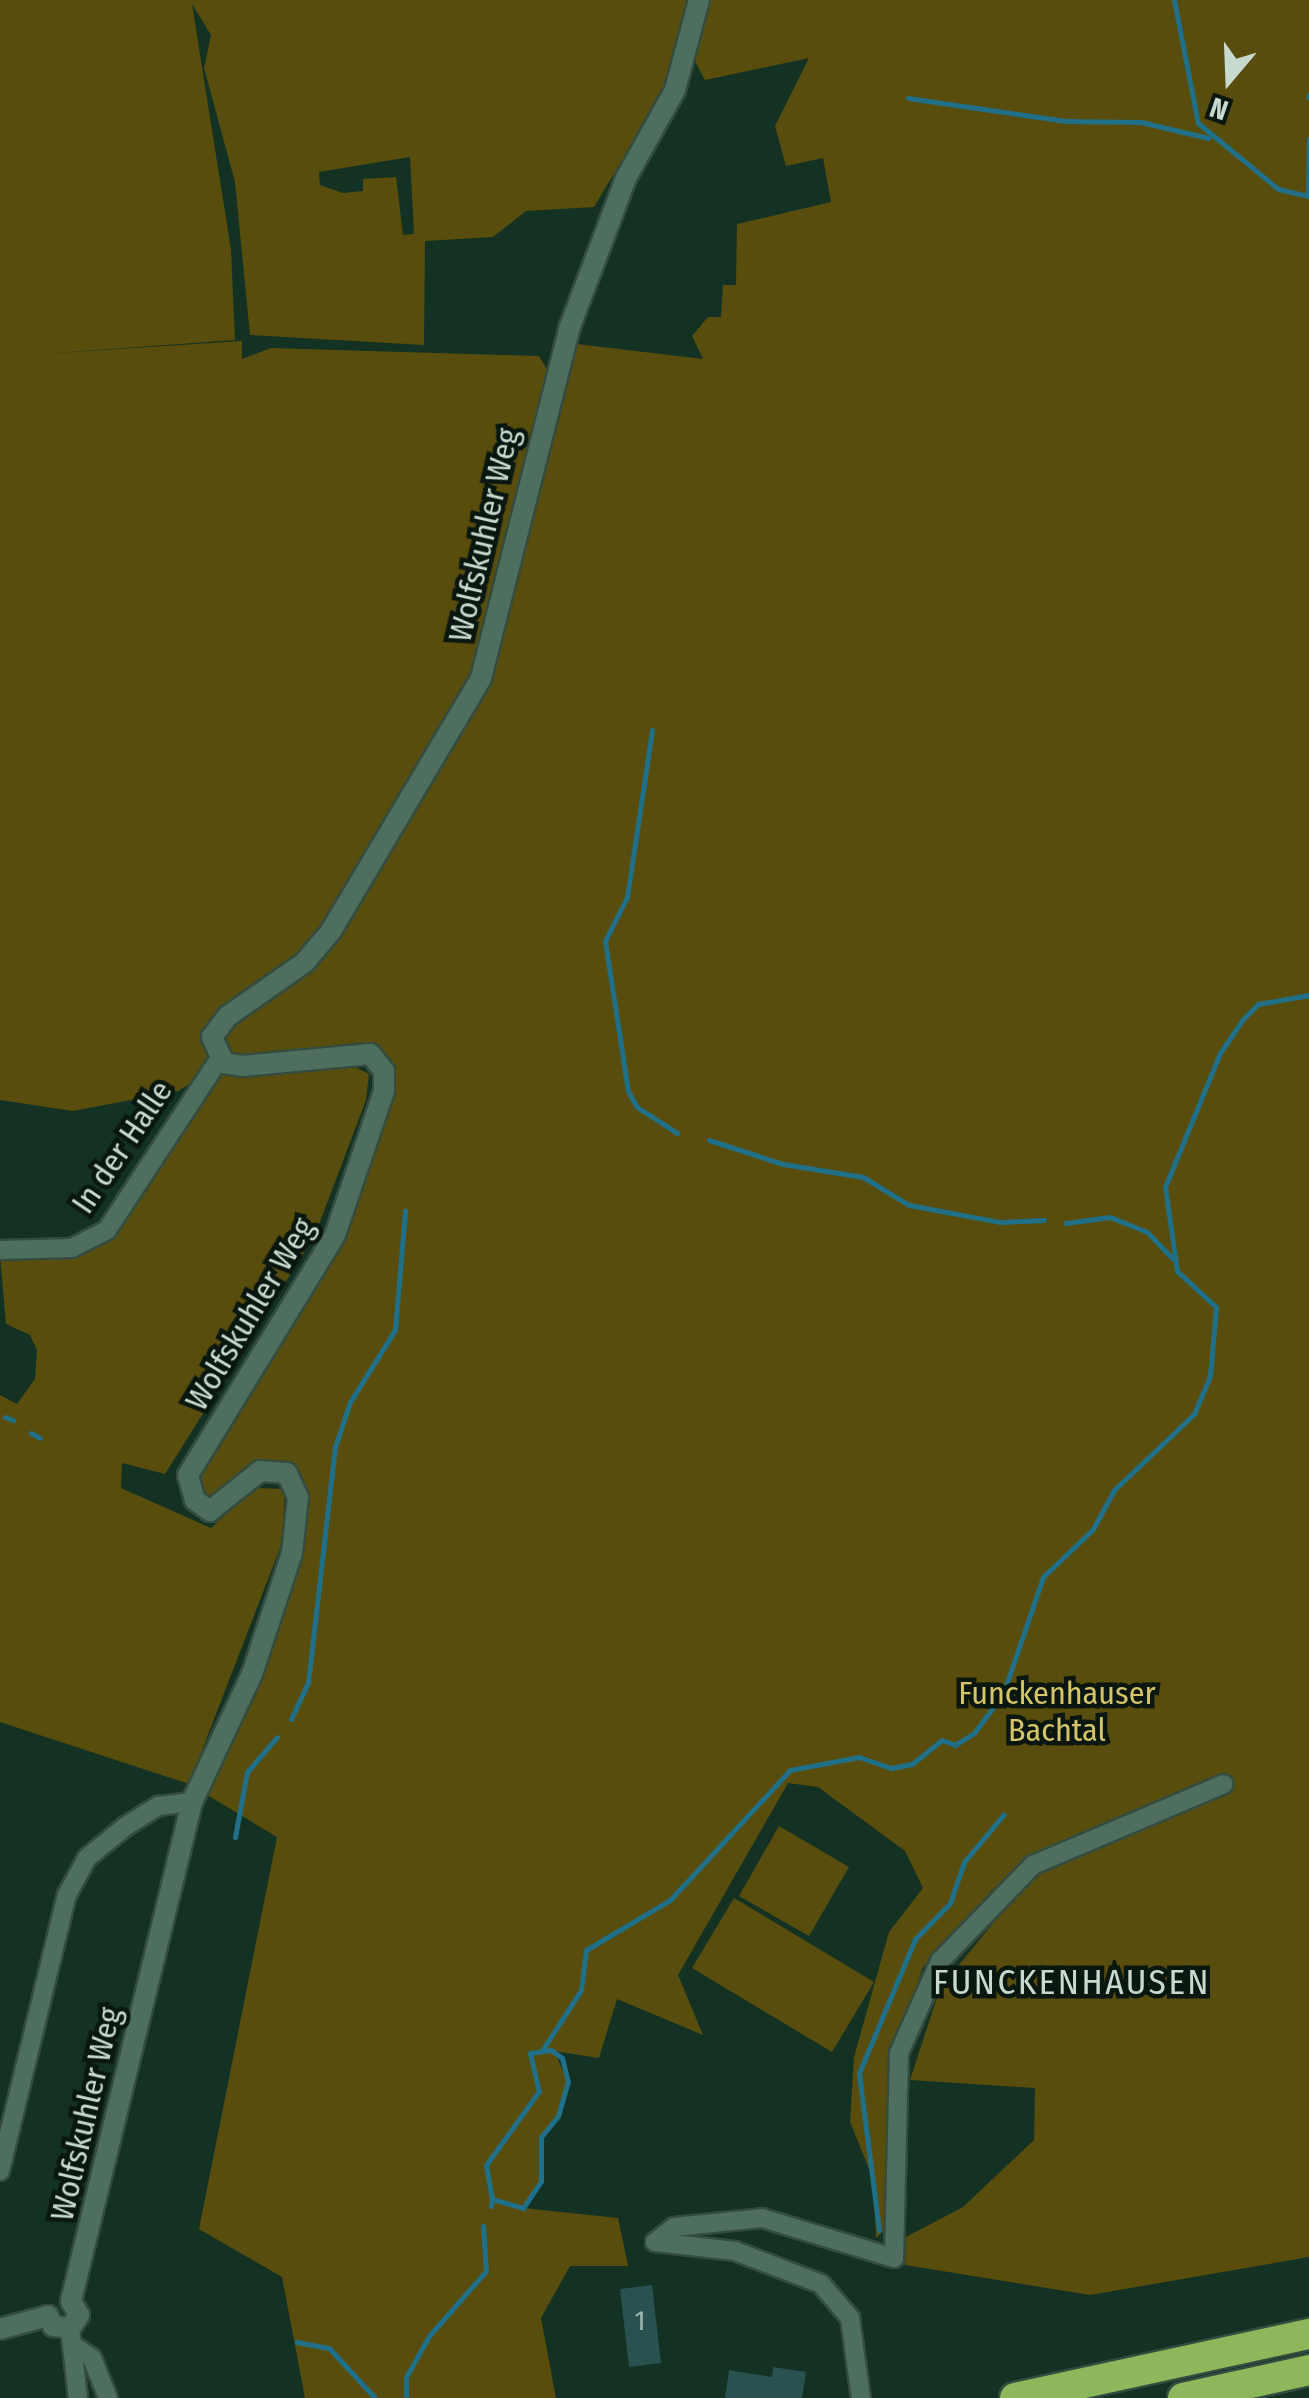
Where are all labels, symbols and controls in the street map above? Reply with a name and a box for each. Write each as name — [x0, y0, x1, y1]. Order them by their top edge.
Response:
north arrow — [1179, 30, 1279, 130]
text: N — [1206, 91, 1232, 127]
street label: Wolfskuhler Weg — [441, 425, 527, 645]
street label: In der Halle — [64, 1073, 180, 1221]
street label: Wolfskuhler Weg — [177, 1211, 323, 1417]
park label: Funckenhauser Bachtal — [958, 1675, 1156, 1750]
district label: FUNCKENHAUSEN — [933, 1961, 1211, 2003]
street label: Wolfskuhler Weg — [43, 2004, 129, 2224]
house number: 1 — [635, 2304, 645, 2338]

